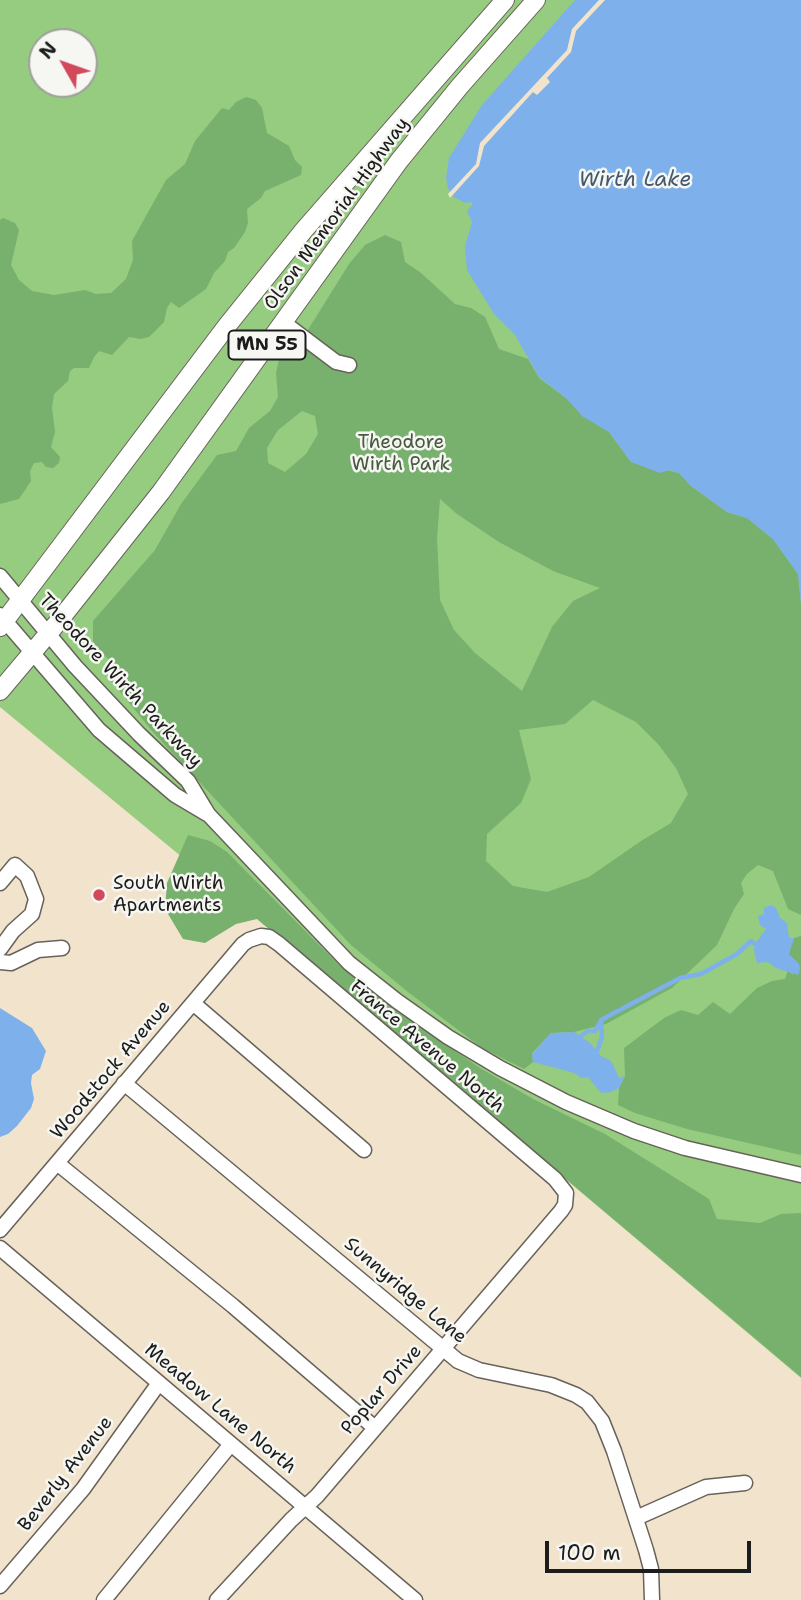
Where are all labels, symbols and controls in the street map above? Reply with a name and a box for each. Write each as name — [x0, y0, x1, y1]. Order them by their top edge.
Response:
north arrow — [28, 28, 98, 98]
text: N — [34, 37, 62, 64]
street label: Olson Memorial Highway — [259, 113, 415, 315]
water label: Wirth Lake — [579, 168, 691, 194]
road number: MN 55 — [229, 330, 306, 360]
park label: Theodore Wirth Park — [352, 432, 450, 476]
street label: Theodore Wirth Parkway — [33, 589, 207, 773]
place label: South Wirth Apartments — [113, 873, 224, 917]
marker: South Wirth Apartments — [91, 887, 107, 903]
street label: France Avenue North — [345, 976, 509, 1118]
street label: Woodstock Avenue — [46, 996, 176, 1144]
street label: Sunnyridge Lane — [339, 1233, 471, 1349]
street label: Meadow Lane North — [139, 1339, 301, 1479]
street label: Poplar Drive — [337, 1340, 427, 1440]
street label: Beverly Avenue — [14, 1412, 118, 1536]
scale bar — [549, 1526, 756, 1570]
text: 100 m — [558, 1539, 621, 1567]

